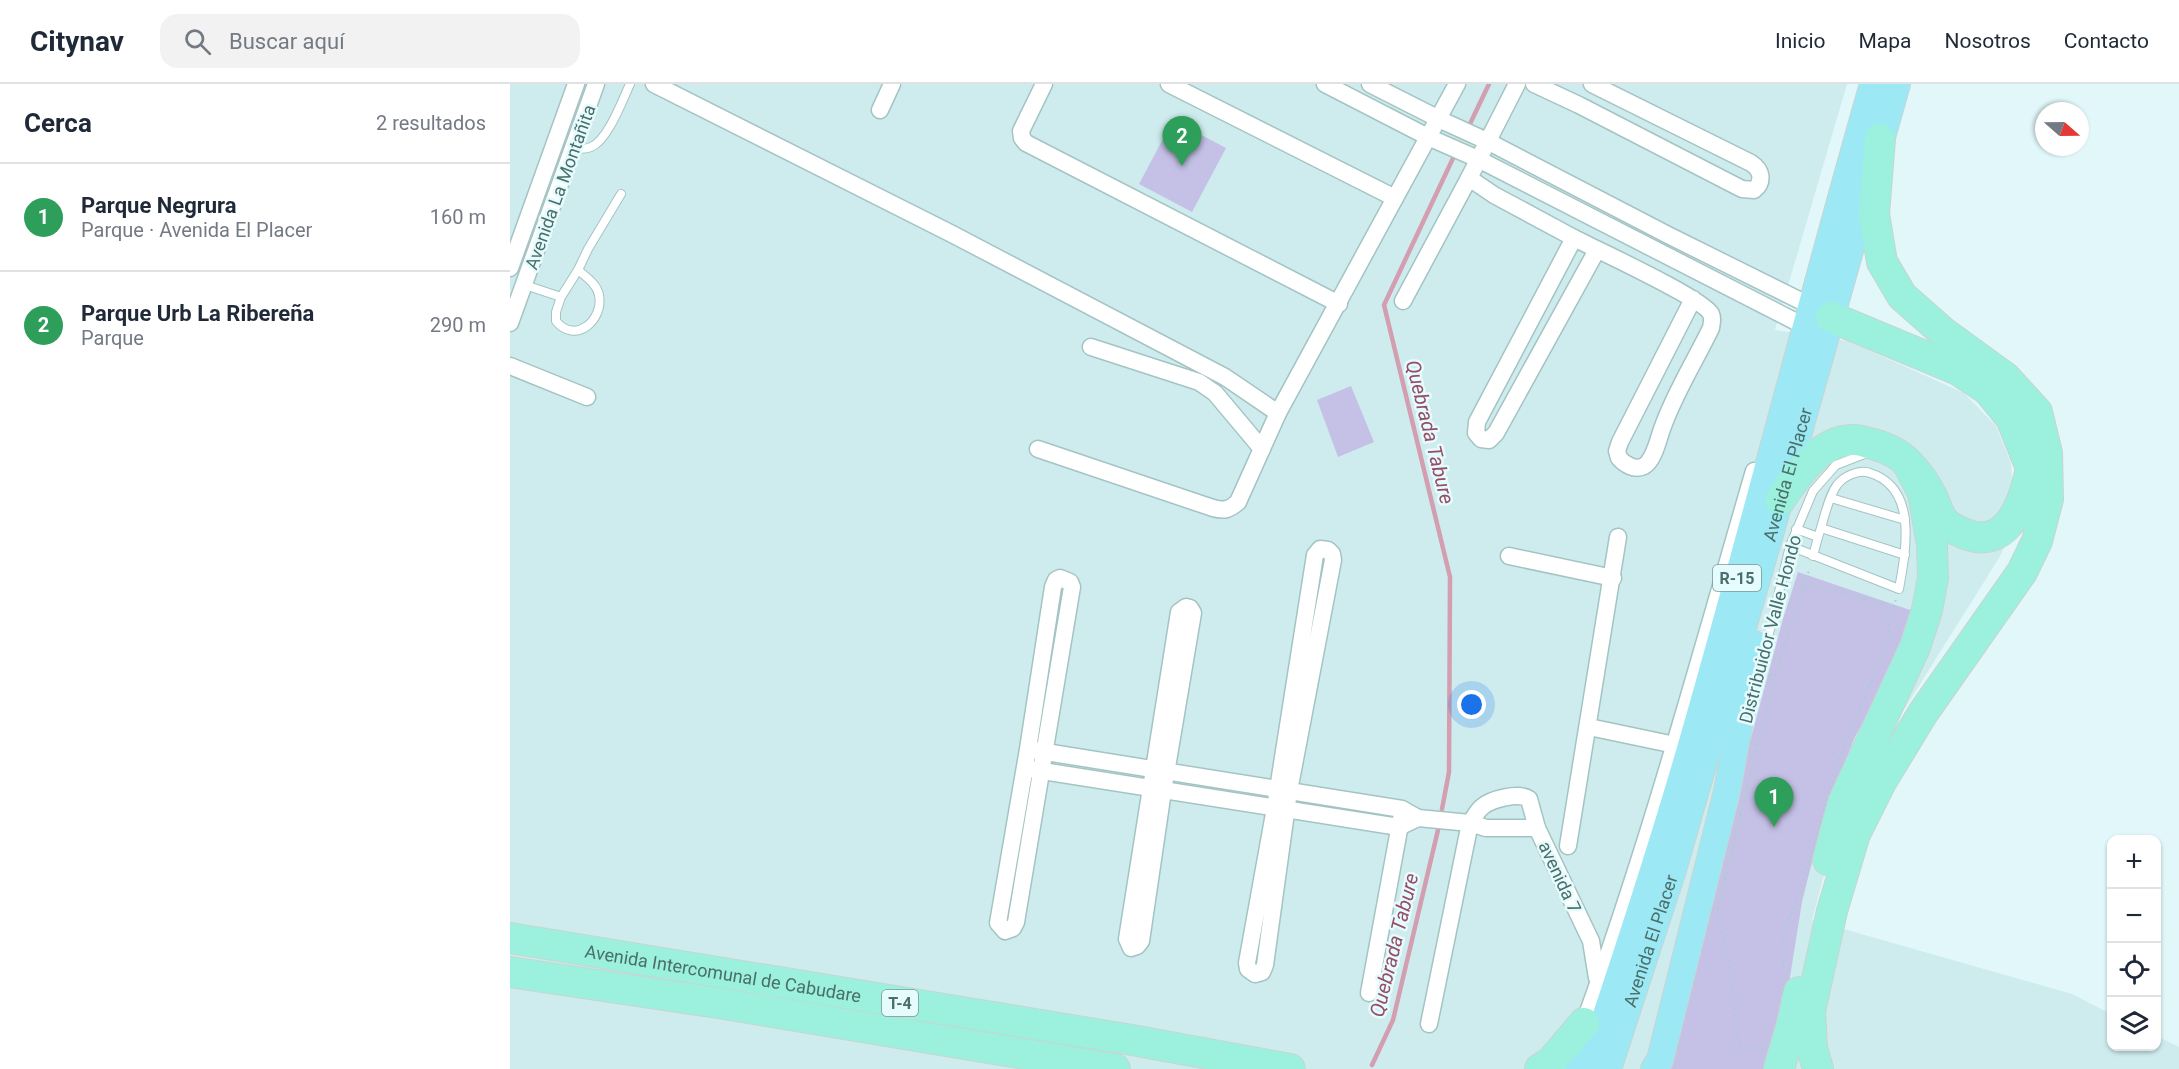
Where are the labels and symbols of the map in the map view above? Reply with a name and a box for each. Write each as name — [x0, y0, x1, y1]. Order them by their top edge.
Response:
street label: Avenida La Montañita — [520, 102, 600, 272]
north arrow — [2035, 102, 2089, 156]
pin: 2 — [1162, 116, 1202, 166]
water label: Quebrada Tabure — [1401, 358, 1459, 506]
street label: Avenida El Placer — [1758, 405, 1816, 544]
street label: Distribuidor Valle Hondo — [1735, 532, 1805, 726]
road number: R-15 — [1713, 565, 1761, 591]
your location — [1457, 690, 1486, 719]
pin: 1 — [1754, 778, 1794, 827]
street label: avenida 7 — [1534, 838, 1586, 916]
water label: Quebrada Tabure — [1365, 871, 1423, 1019]
street label: Avenida El Placer — [1619, 872, 1681, 1009]
street label: Avenida Intercomunal de Cabudare — [583, 940, 863, 1006]
road number: T-4 — [882, 990, 918, 1016]

